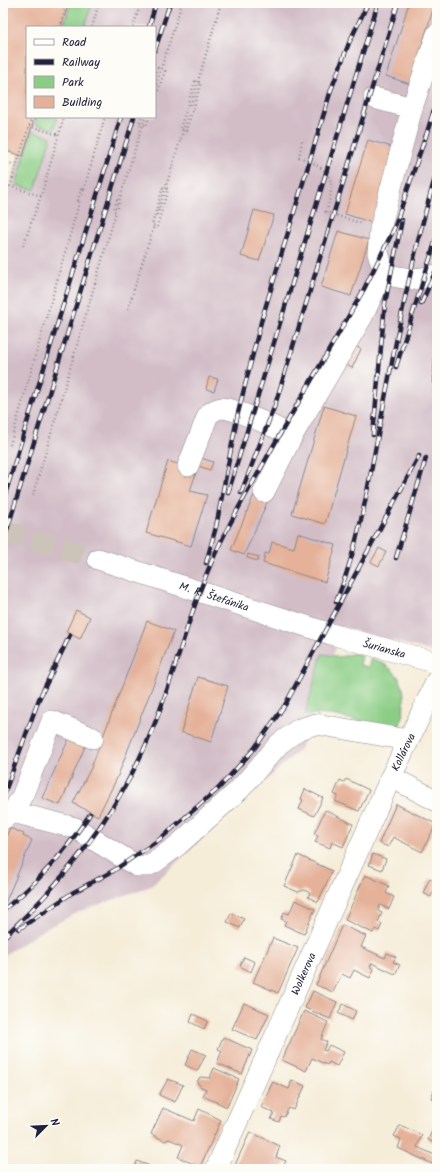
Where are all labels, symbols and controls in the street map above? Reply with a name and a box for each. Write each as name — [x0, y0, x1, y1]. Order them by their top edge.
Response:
legend — [26, 26, 156, 118]
text: Road — [62, 33, 87, 52]
text: Railway — [62, 53, 100, 72]
text: Park — [62, 73, 84, 92]
text: Building — [62, 93, 102, 112]
street label: M. R. Štefánika — [177, 578, 251, 617]
street label: Šurianska — [361, 635, 407, 664]
street label: Kollárova — [387, 730, 421, 775]
street label: Wolkerova — [287, 950, 322, 998]
north arrow — [26, 1106, 66, 1146]
text: N — [45, 1116, 64, 1129]

